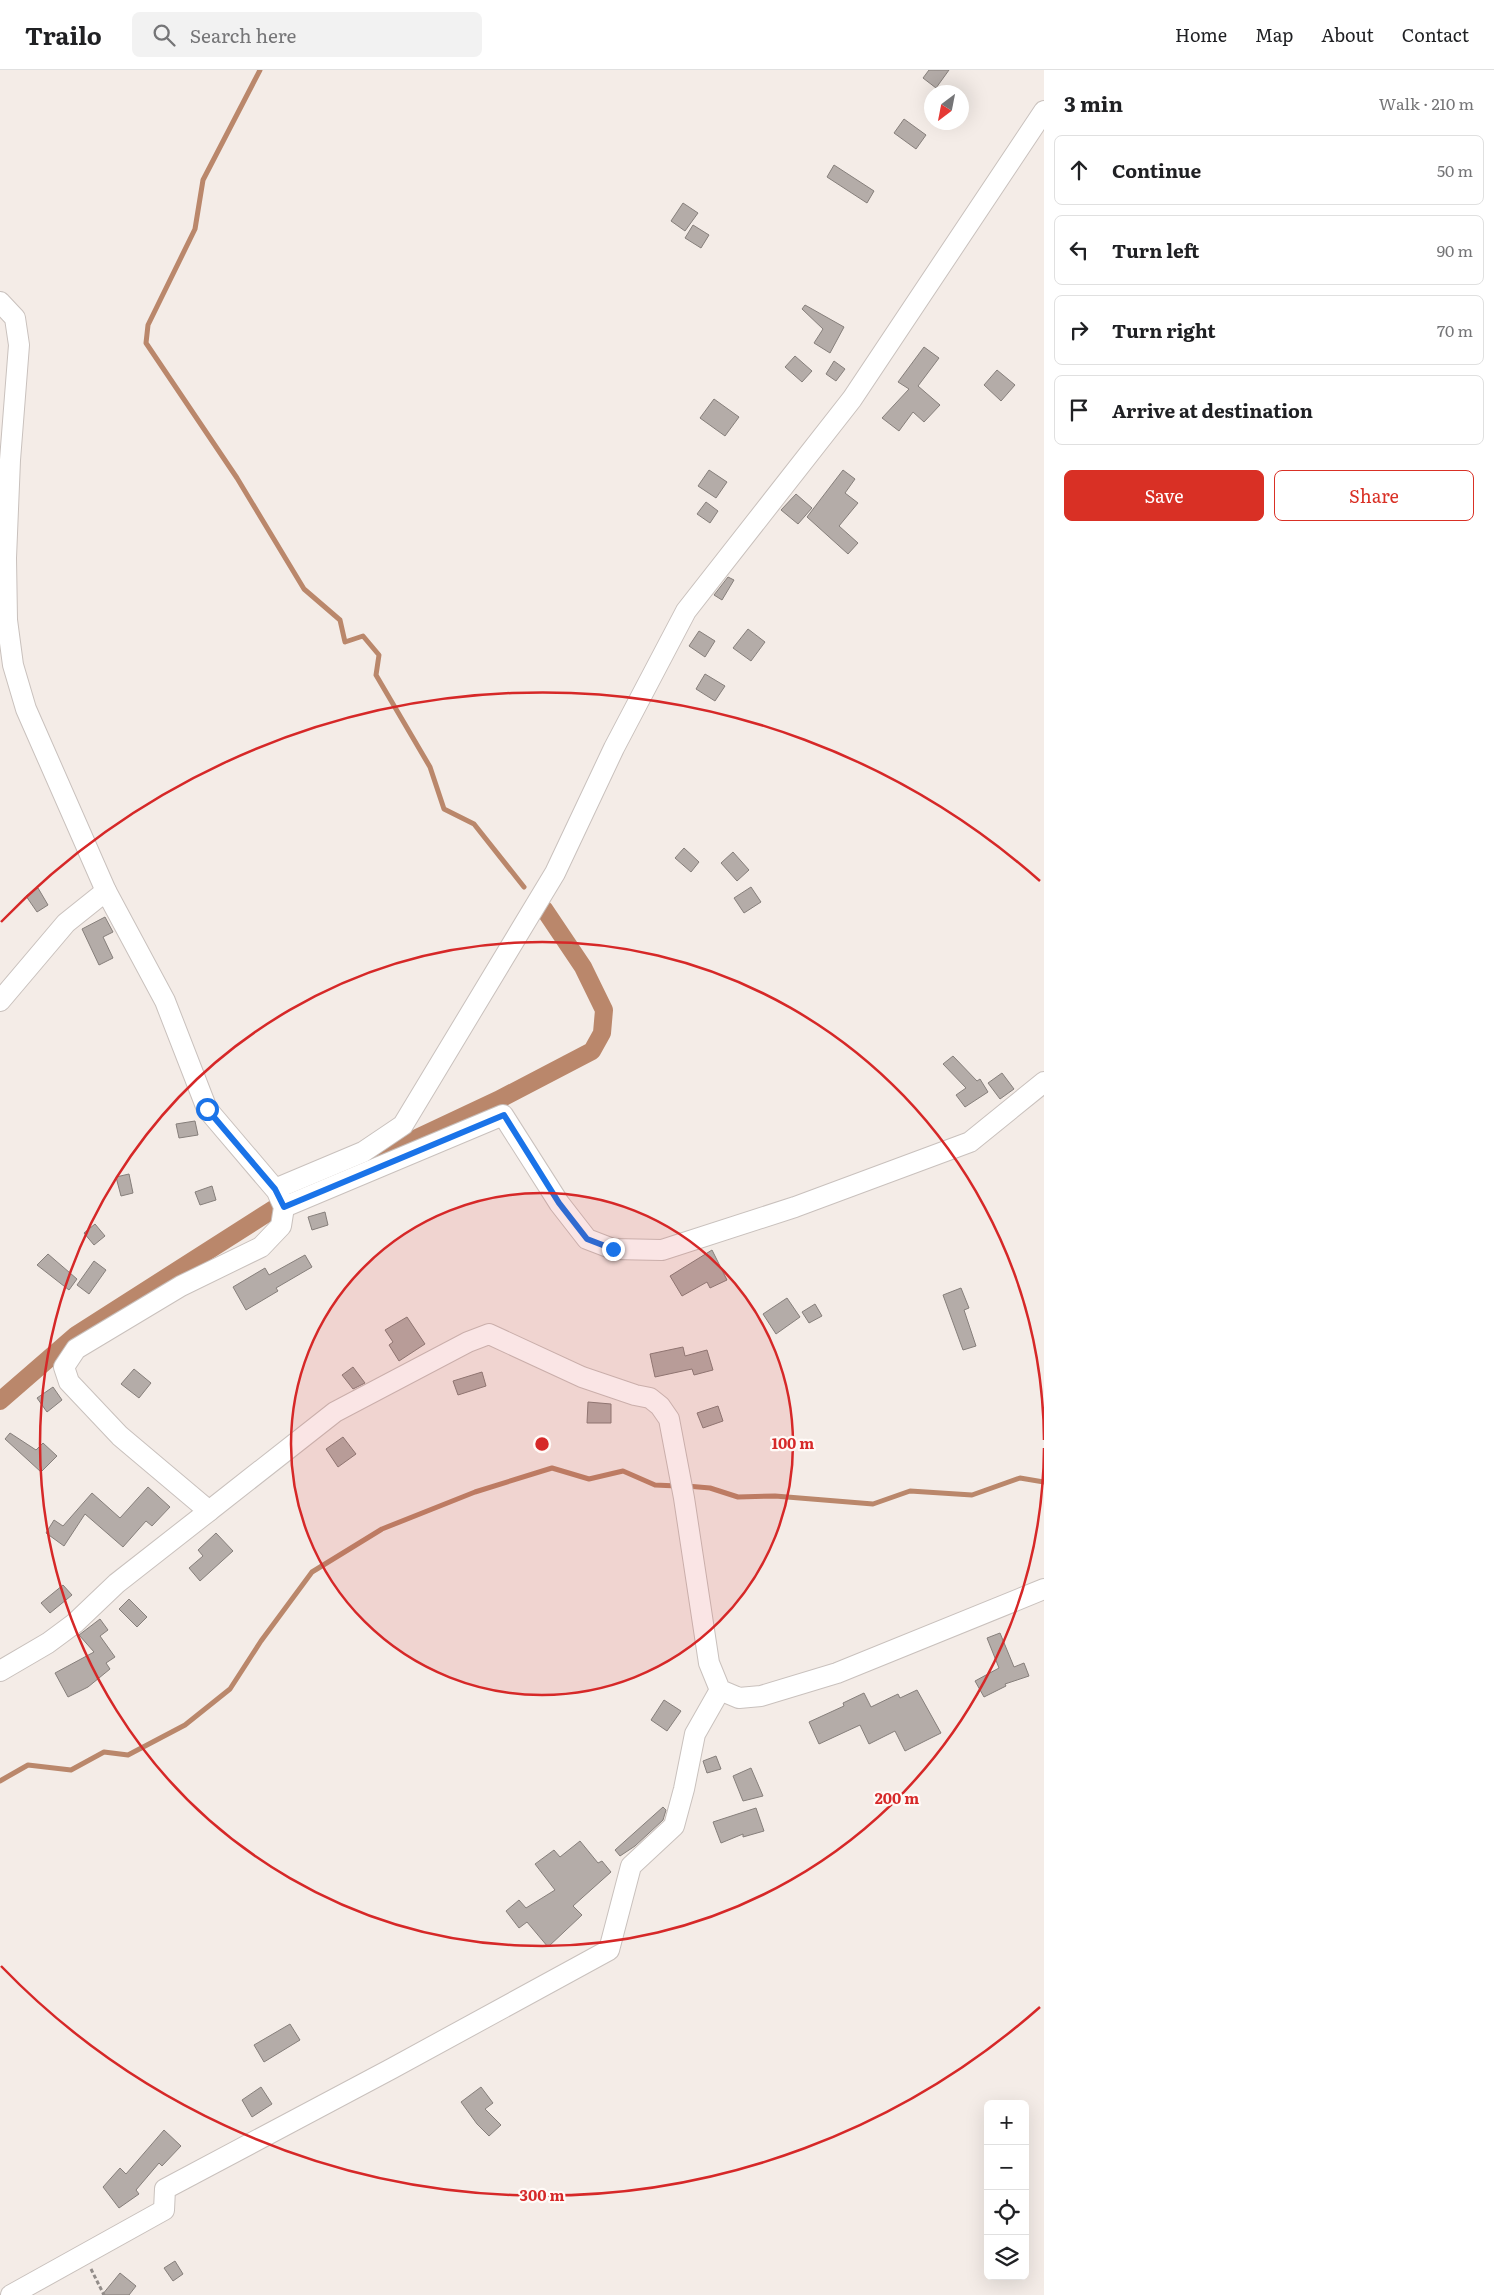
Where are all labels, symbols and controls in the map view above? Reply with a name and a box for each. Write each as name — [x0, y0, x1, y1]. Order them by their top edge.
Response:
search box — [132, 12, 482, 57]
text: Trailo — [25, 17, 102, 52]
icon: search — [150, 21, 178, 49]
text: Search here — [190, 21, 296, 49]
text: Home — [1175, 21, 1227, 48]
text: Map — [1255, 21, 1293, 48]
text: About — [1321, 21, 1374, 48]
text: Contact — [1402, 21, 1469, 48]
north arrow — [924, 85, 969, 130]
text: 3 min — [1064, 87, 1123, 118]
text: Walk · 210 m — [1379, 91, 1474, 115]
icon: ahead — [1065, 156, 1093, 184]
text: Continue — [1112, 156, 1201, 184]
text: 50 m — [1437, 158, 1473, 182]
icon: left — [1065, 236, 1093, 264]
text: Turn left — [1112, 236, 1199, 264]
text: 90 m — [1437, 238, 1473, 262]
icon: right — [1065, 316, 1093, 344]
text: Turn right — [1112, 316, 1216, 344]
text: 70 m — [1437, 318, 1473, 342]
icon: arrive — [1065, 396, 1093, 424]
text: Arrive at destination — [1112, 396, 1313, 424]
button: Save — [1064, 470, 1264, 521]
button: Share — [1274, 470, 1474, 521]
route start — [196, 1098, 219, 1121]
route end — [602, 1238, 625, 1261]
text: 100 m — [772, 1431, 814, 1454]
centre of rings — [533, 1435, 551, 1453]
text: 200 m — [875, 1786, 919, 1809]
map controls — [984, 2100, 1029, 2280]
button: + — [984, 2100, 1029, 2145]
button: − — [984, 2145, 1029, 2190]
text: 300 m — [520, 2183, 564, 2206]
button: locate — [984, 2190, 1029, 2235]
button: layers — [984, 2235, 1029, 2280]

